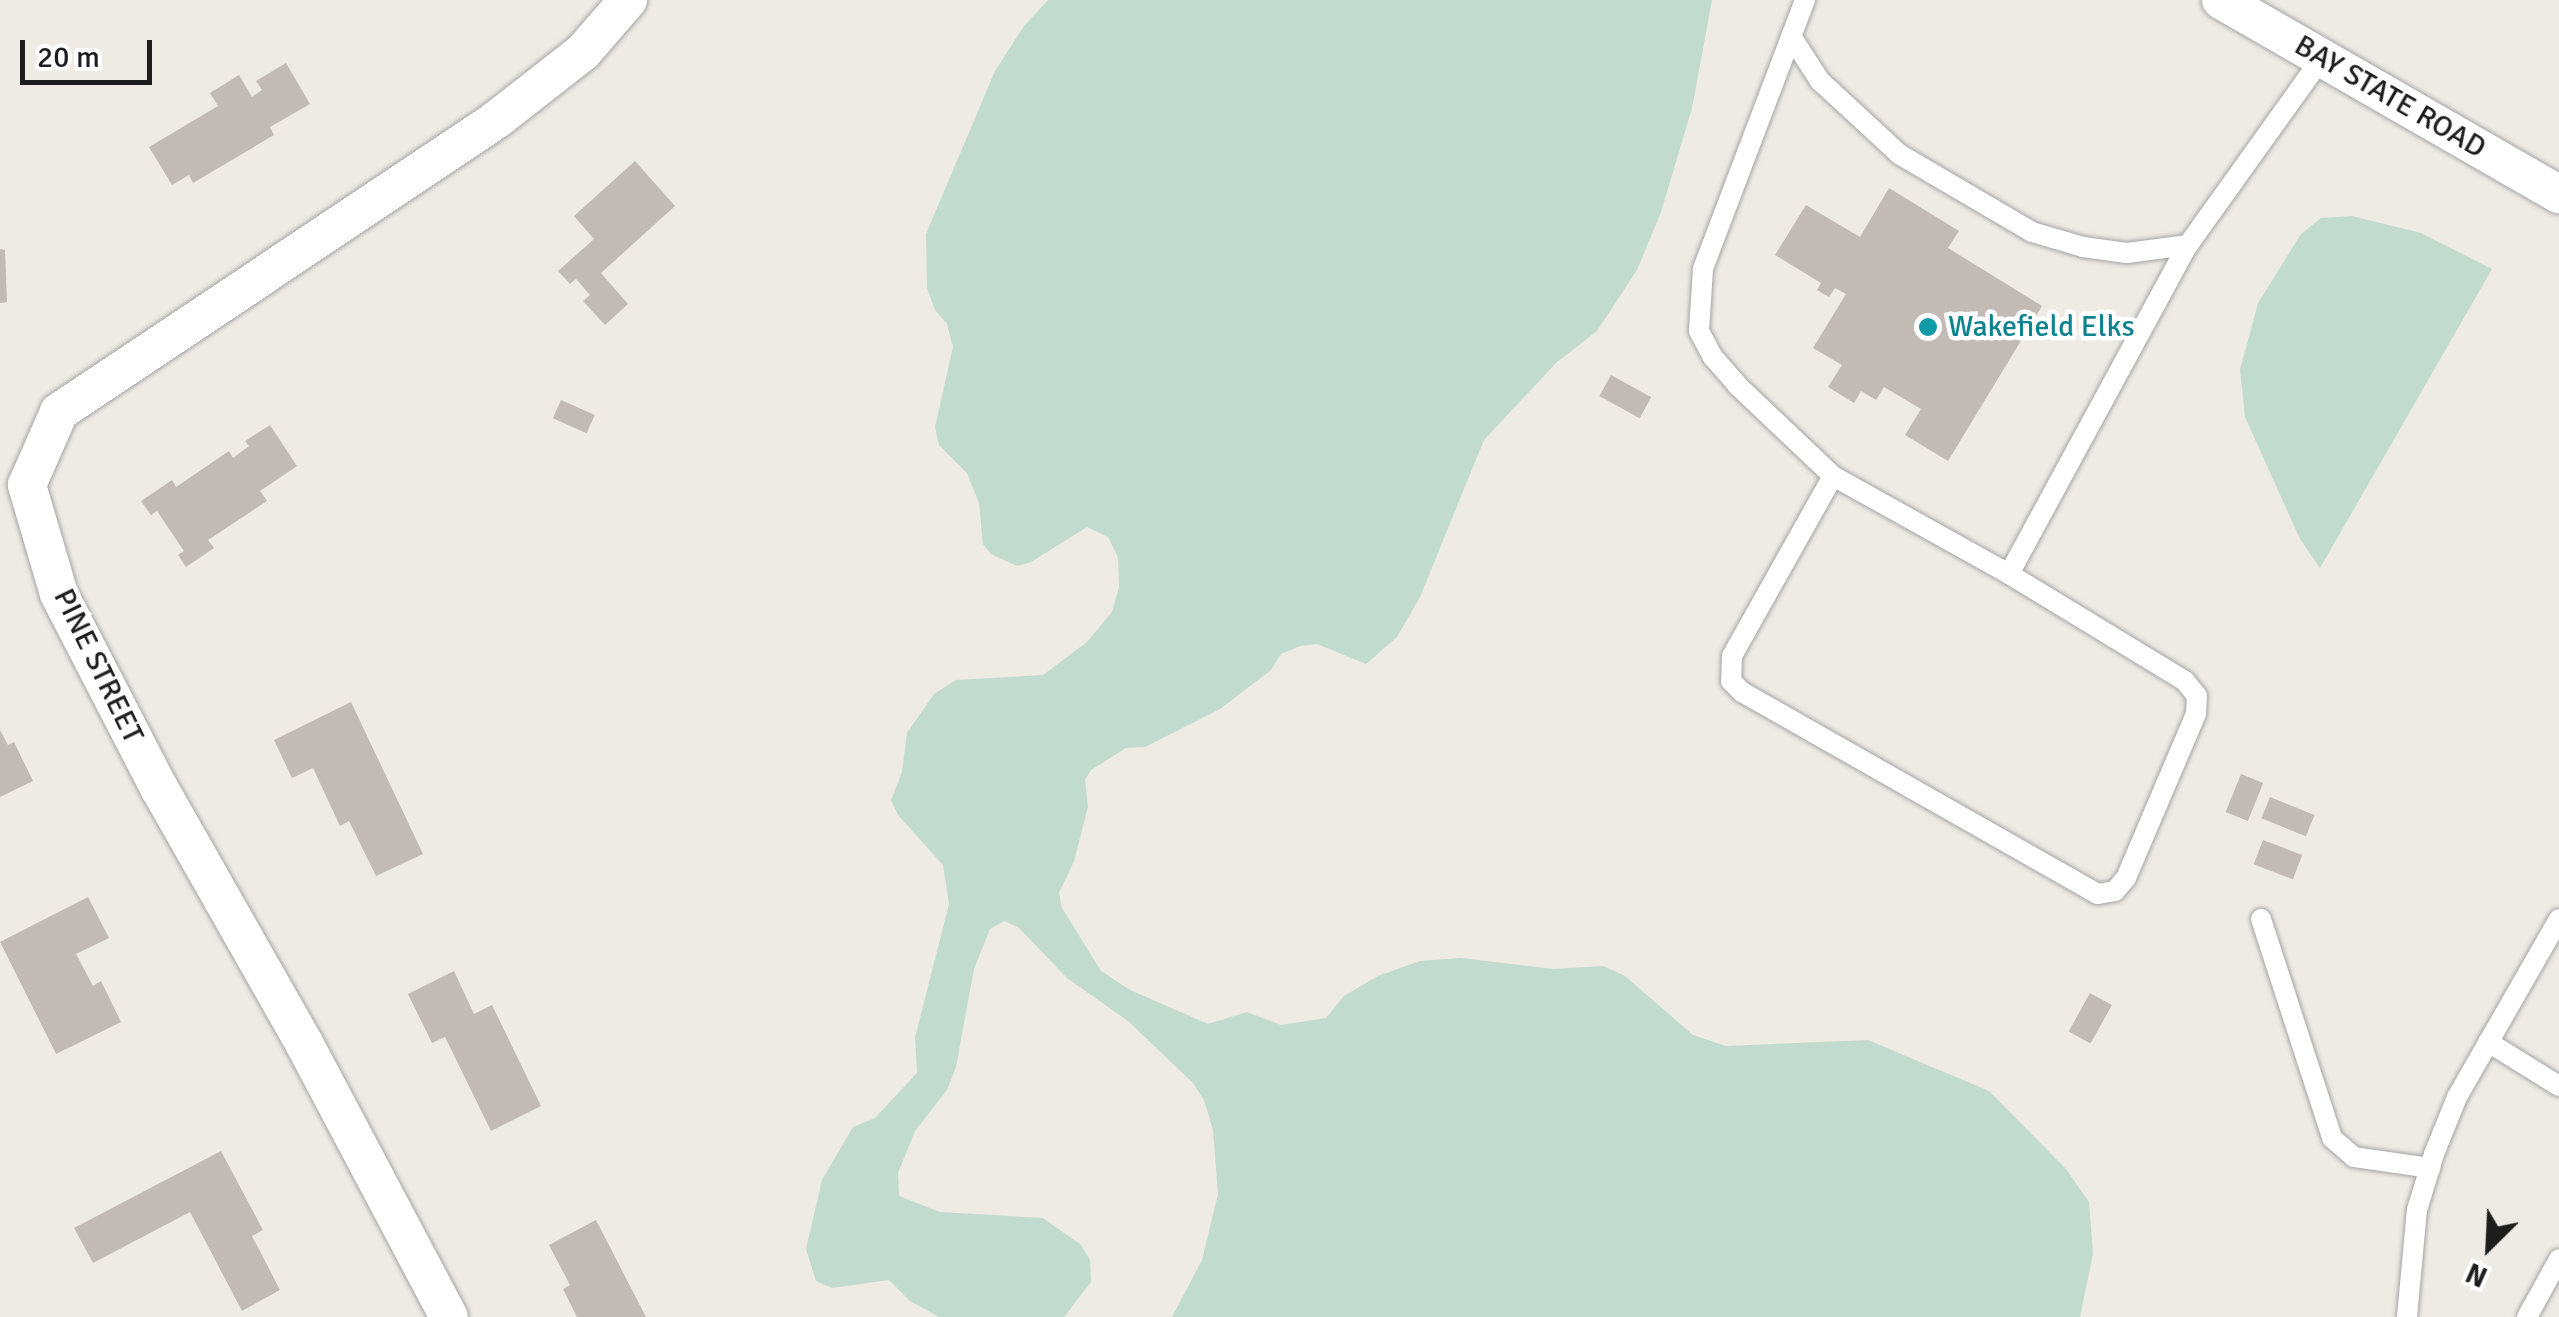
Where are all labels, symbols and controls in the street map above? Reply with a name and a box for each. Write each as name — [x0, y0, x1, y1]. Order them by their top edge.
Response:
scale bar — [25, 20, 158, 82]
street label: BAY STATE ROAD — [2288, 28, 2492, 166]
text: 20 m — [37, 39, 100, 76]
place label: Wakefield Elks — [1948, 309, 2135, 345]
marker: Wakefield Elks — [1917, 316, 1939, 338]
street label: PINE STREET — [45, 583, 151, 749]
north arrow — [2439, 1197, 2539, 1297]
text: N — [2461, 1255, 2493, 1294]

